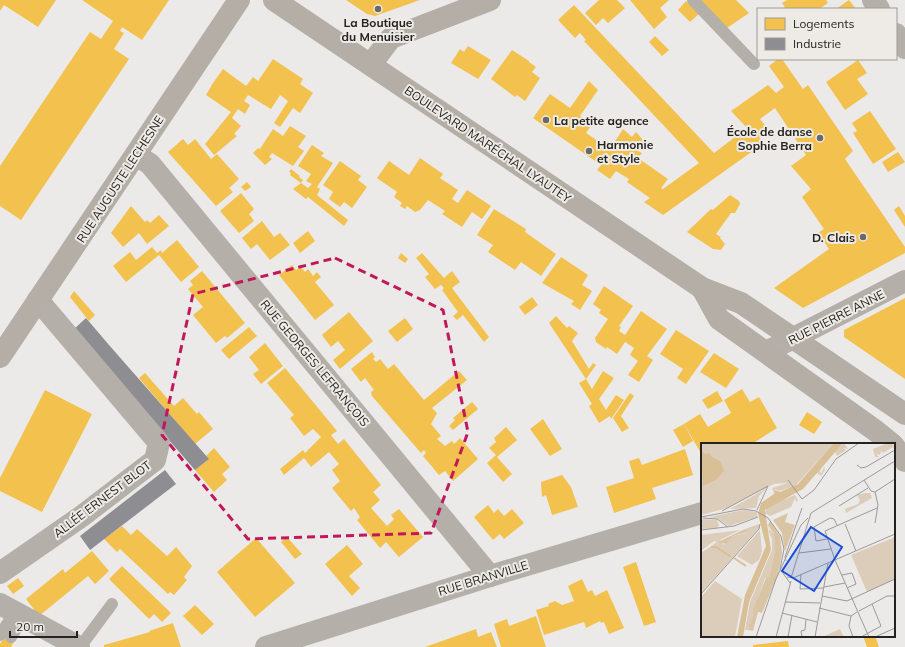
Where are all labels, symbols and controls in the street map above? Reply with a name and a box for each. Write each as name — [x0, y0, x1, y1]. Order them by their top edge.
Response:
marker: La Boutique du Menuisier — [373, 4, 383, 14]
legend — [757, 8, 897, 60]
place label: La Boutique du Menuisier — [342, 15, 415, 44]
text: Logements — [793, 16, 854, 31]
text: Industrie — [793, 36, 841, 51]
street label: BOULEVARD MARÉCHAL LYAUTEY — [402, 83, 575, 206]
street label: RUE AUGUSTE LECHESNE — [73, 113, 167, 245]
place label: La petite agence — [554, 113, 649, 128]
marker: La petite agence — [541, 115, 551, 125]
place label: École de danse Sophie Berra — [727, 124, 812, 153]
marker: École de danse Sophie Berra — [815, 133, 825, 143]
place label: Harmonie et Style — [597, 137, 654, 166]
marker: Harmonie et Style — [584, 146, 594, 156]
place label: D. Clais — [812, 230, 855, 245]
marker: D. Clais — [858, 232, 868, 242]
street label: RUE PIERRE ANNE — [785, 286, 887, 348]
street label: RUE GEORGES LEFRANÇOIS — [258, 297, 372, 429]
inset map — [701, 443, 895, 637]
street label: ALLÉE ERNEST BLOT — [50, 457, 154, 541]
street label: RUE BRANVILLE — [436, 557, 530, 599]
scale bar — [10, 613, 77, 639]
text: 20 m — [16, 619, 44, 634]

